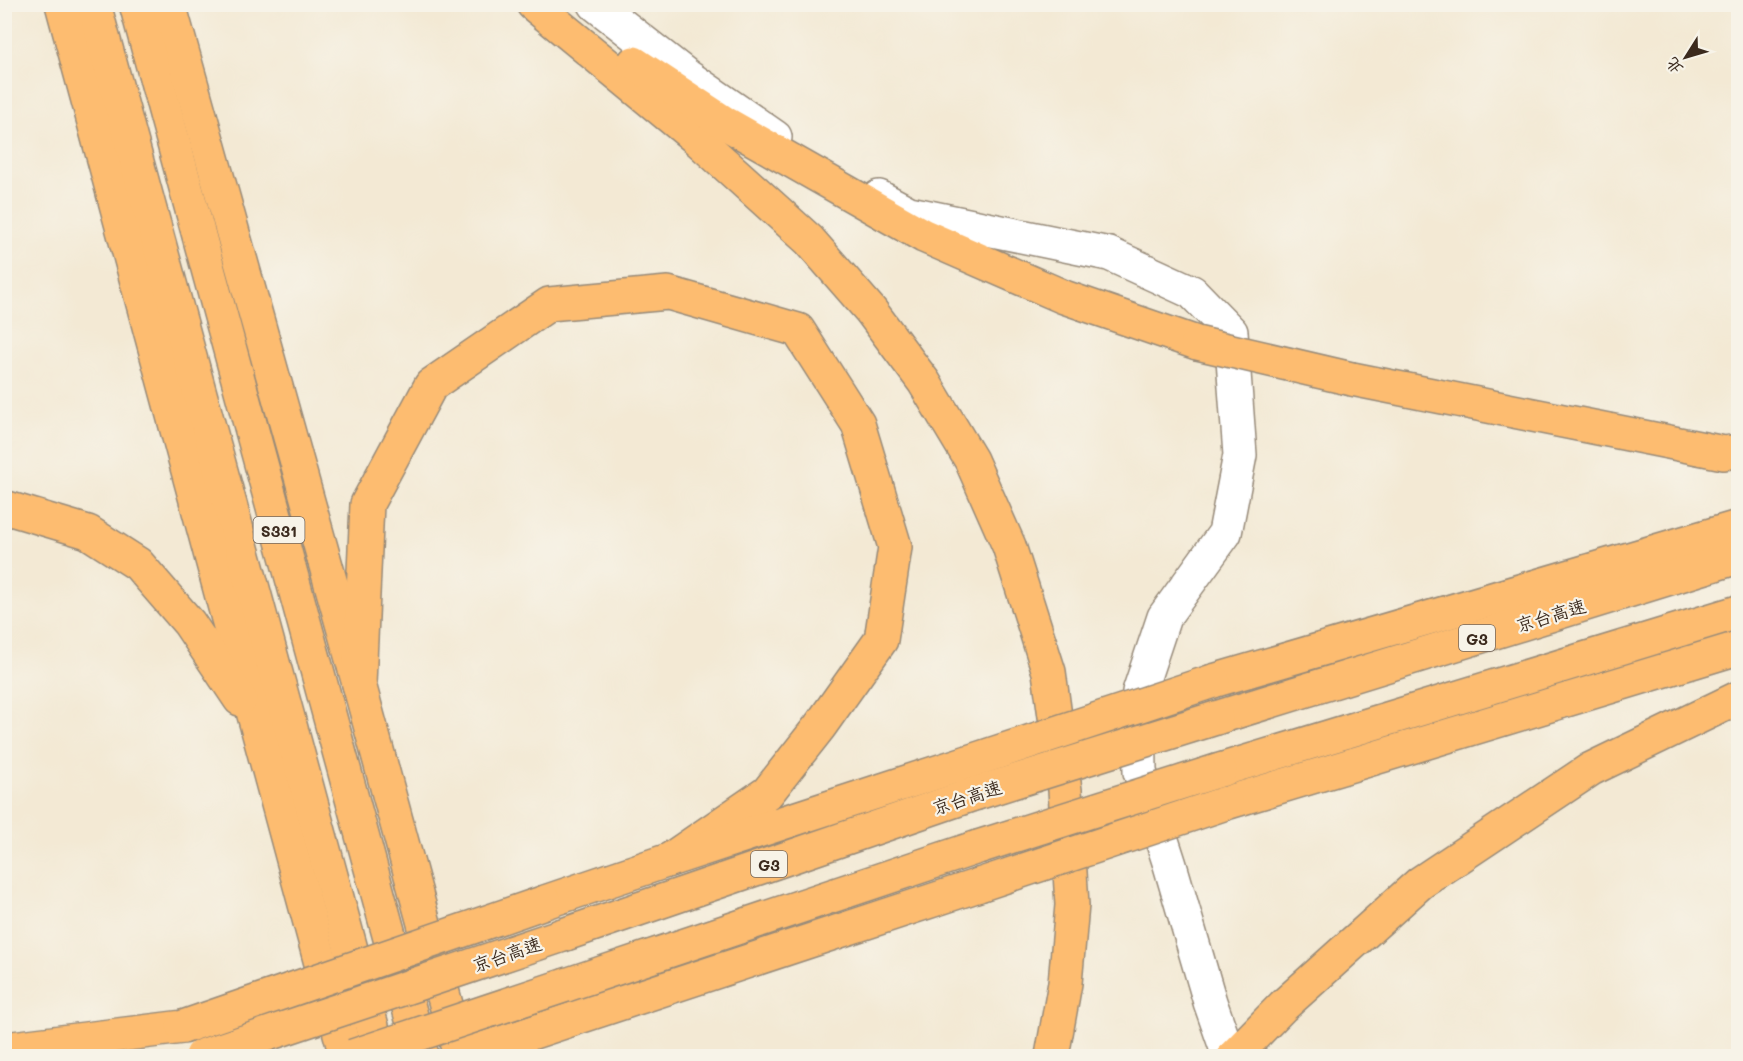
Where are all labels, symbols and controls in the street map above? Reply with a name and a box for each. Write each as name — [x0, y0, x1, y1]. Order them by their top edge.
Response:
north arrow — [1656, 27, 1716, 87]
text: 北 — [1660, 54, 1687, 79]
road number: S331 — [254, 517, 304, 543]
street label: 京台高速 — [1513, 593, 1589, 637]
road number: G3 — [1459, 625, 1495, 651]
street label: 京台高速 — [929, 774, 1005, 820]
road number: G3 — [751, 851, 787, 877]
street label: 京台高速 — [469, 931, 545, 977]

